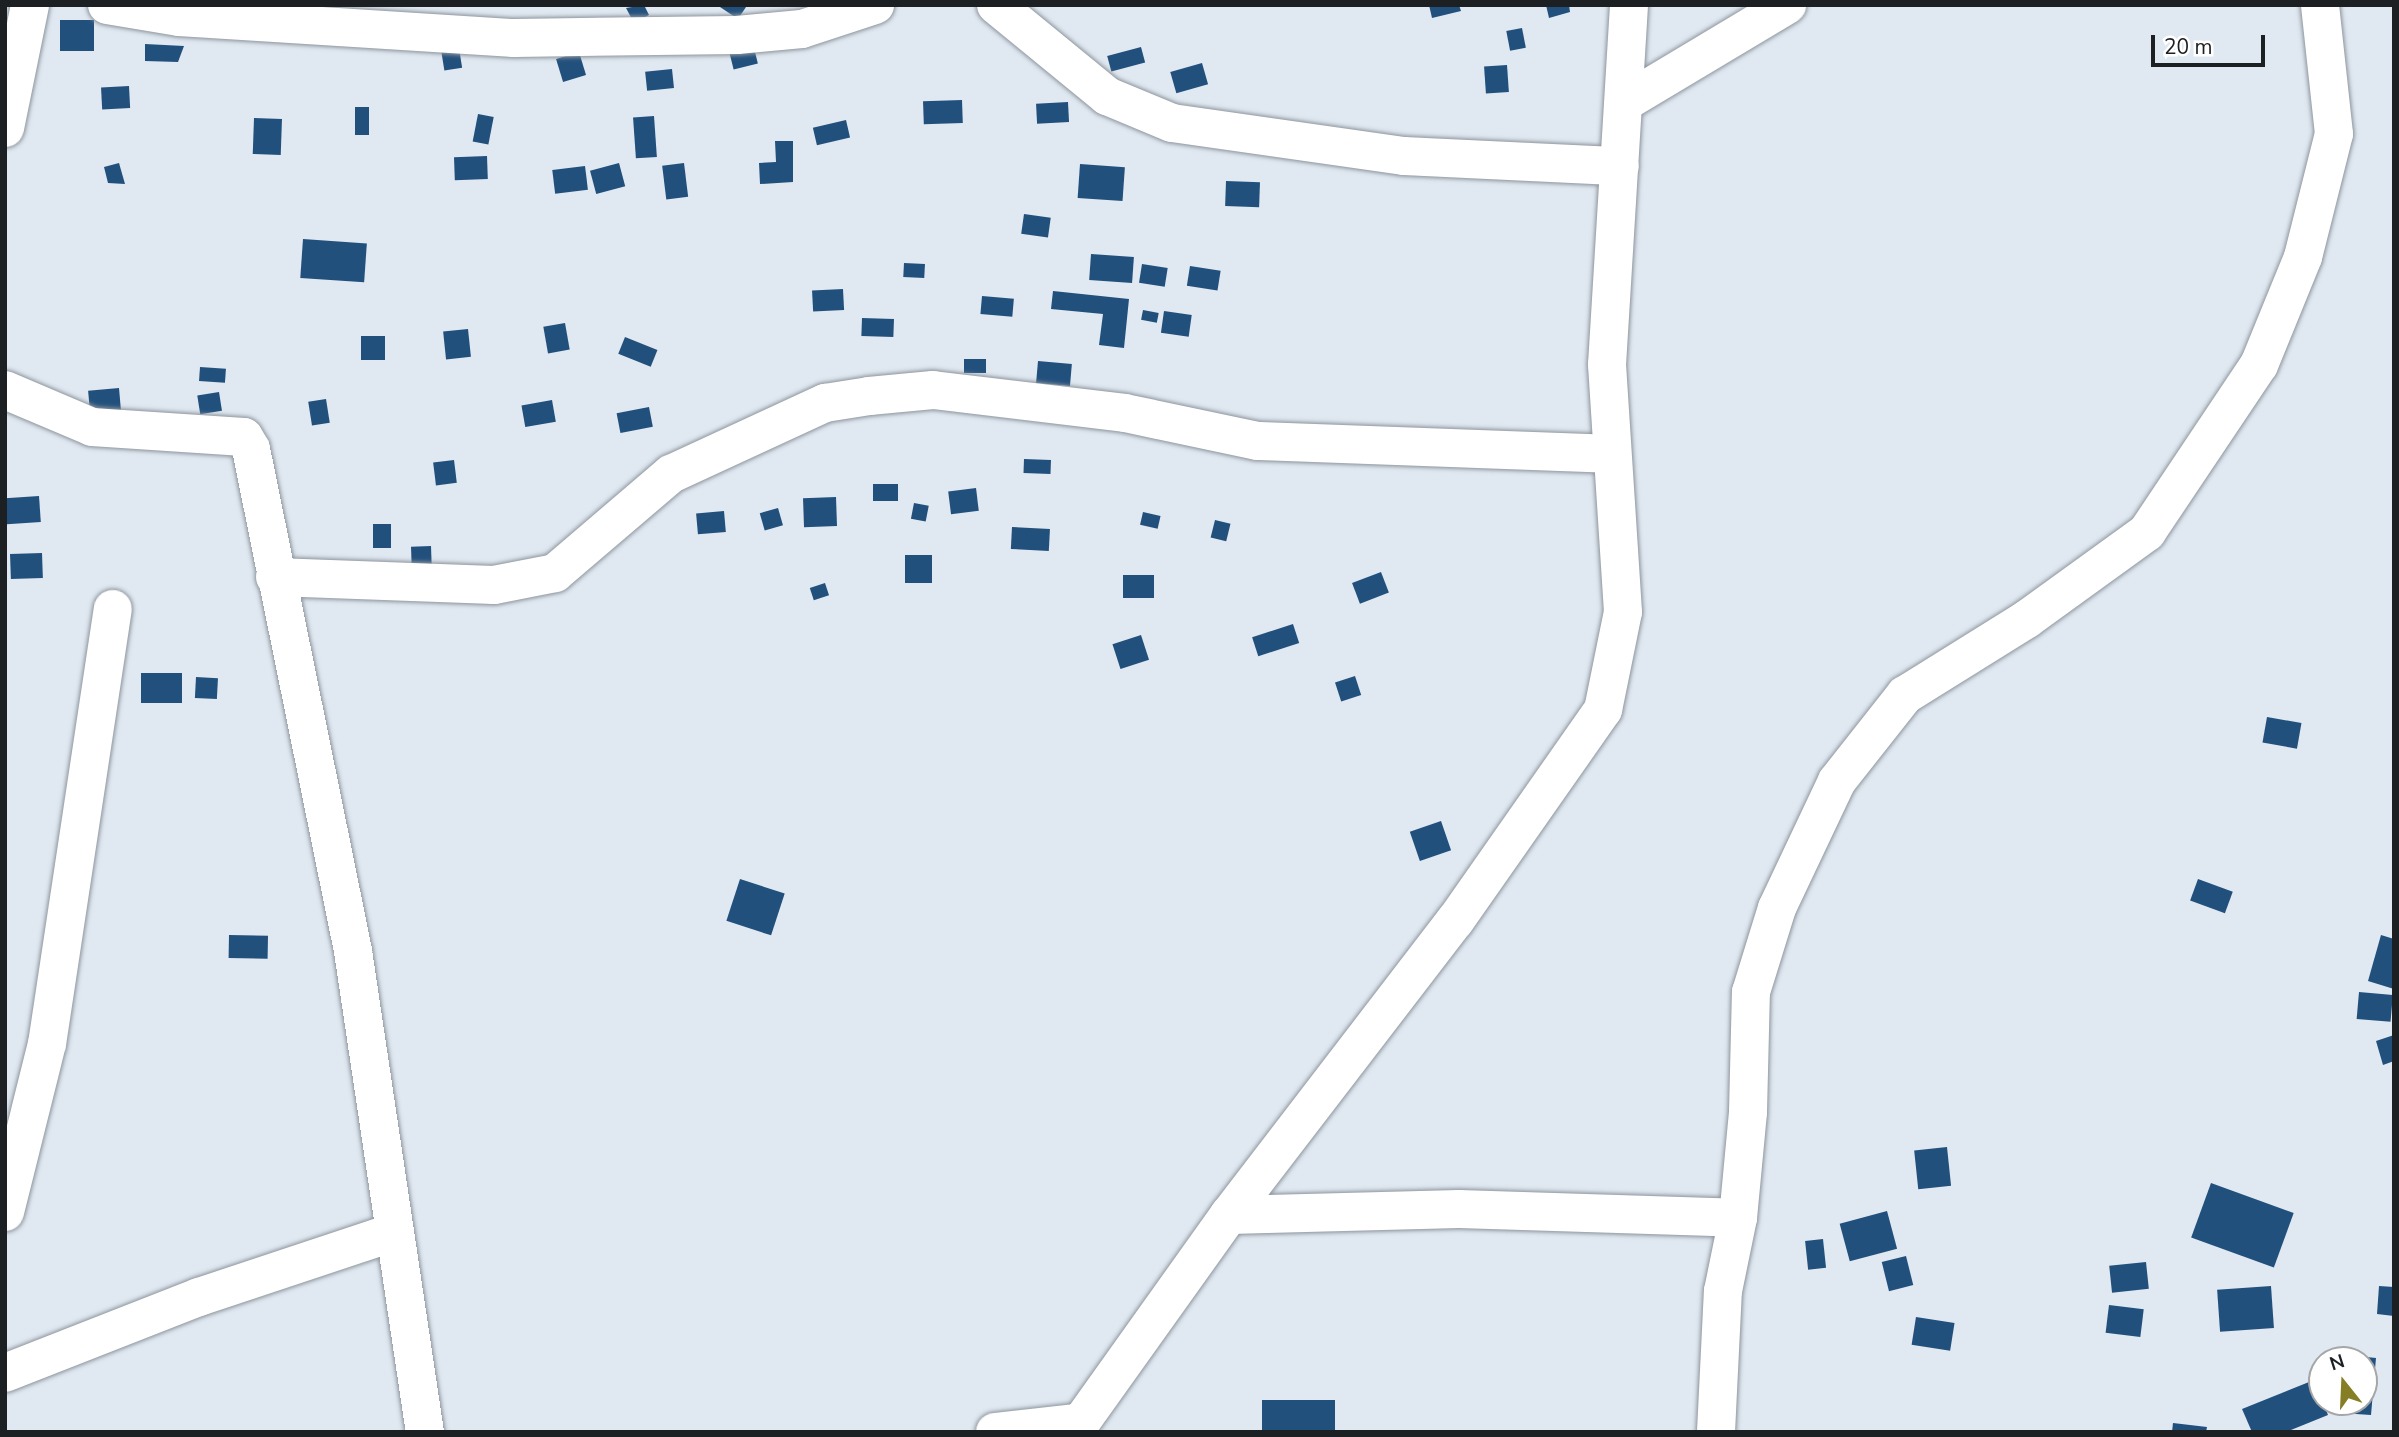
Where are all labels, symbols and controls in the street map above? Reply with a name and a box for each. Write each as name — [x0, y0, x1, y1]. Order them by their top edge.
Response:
scale bar — [2154, 21, 2268, 65]
text: 20 m — [2164, 33, 2213, 61]
north arrow — [2308, 1346, 2378, 1416]
text: N — [2326, 1348, 2348, 1377]

